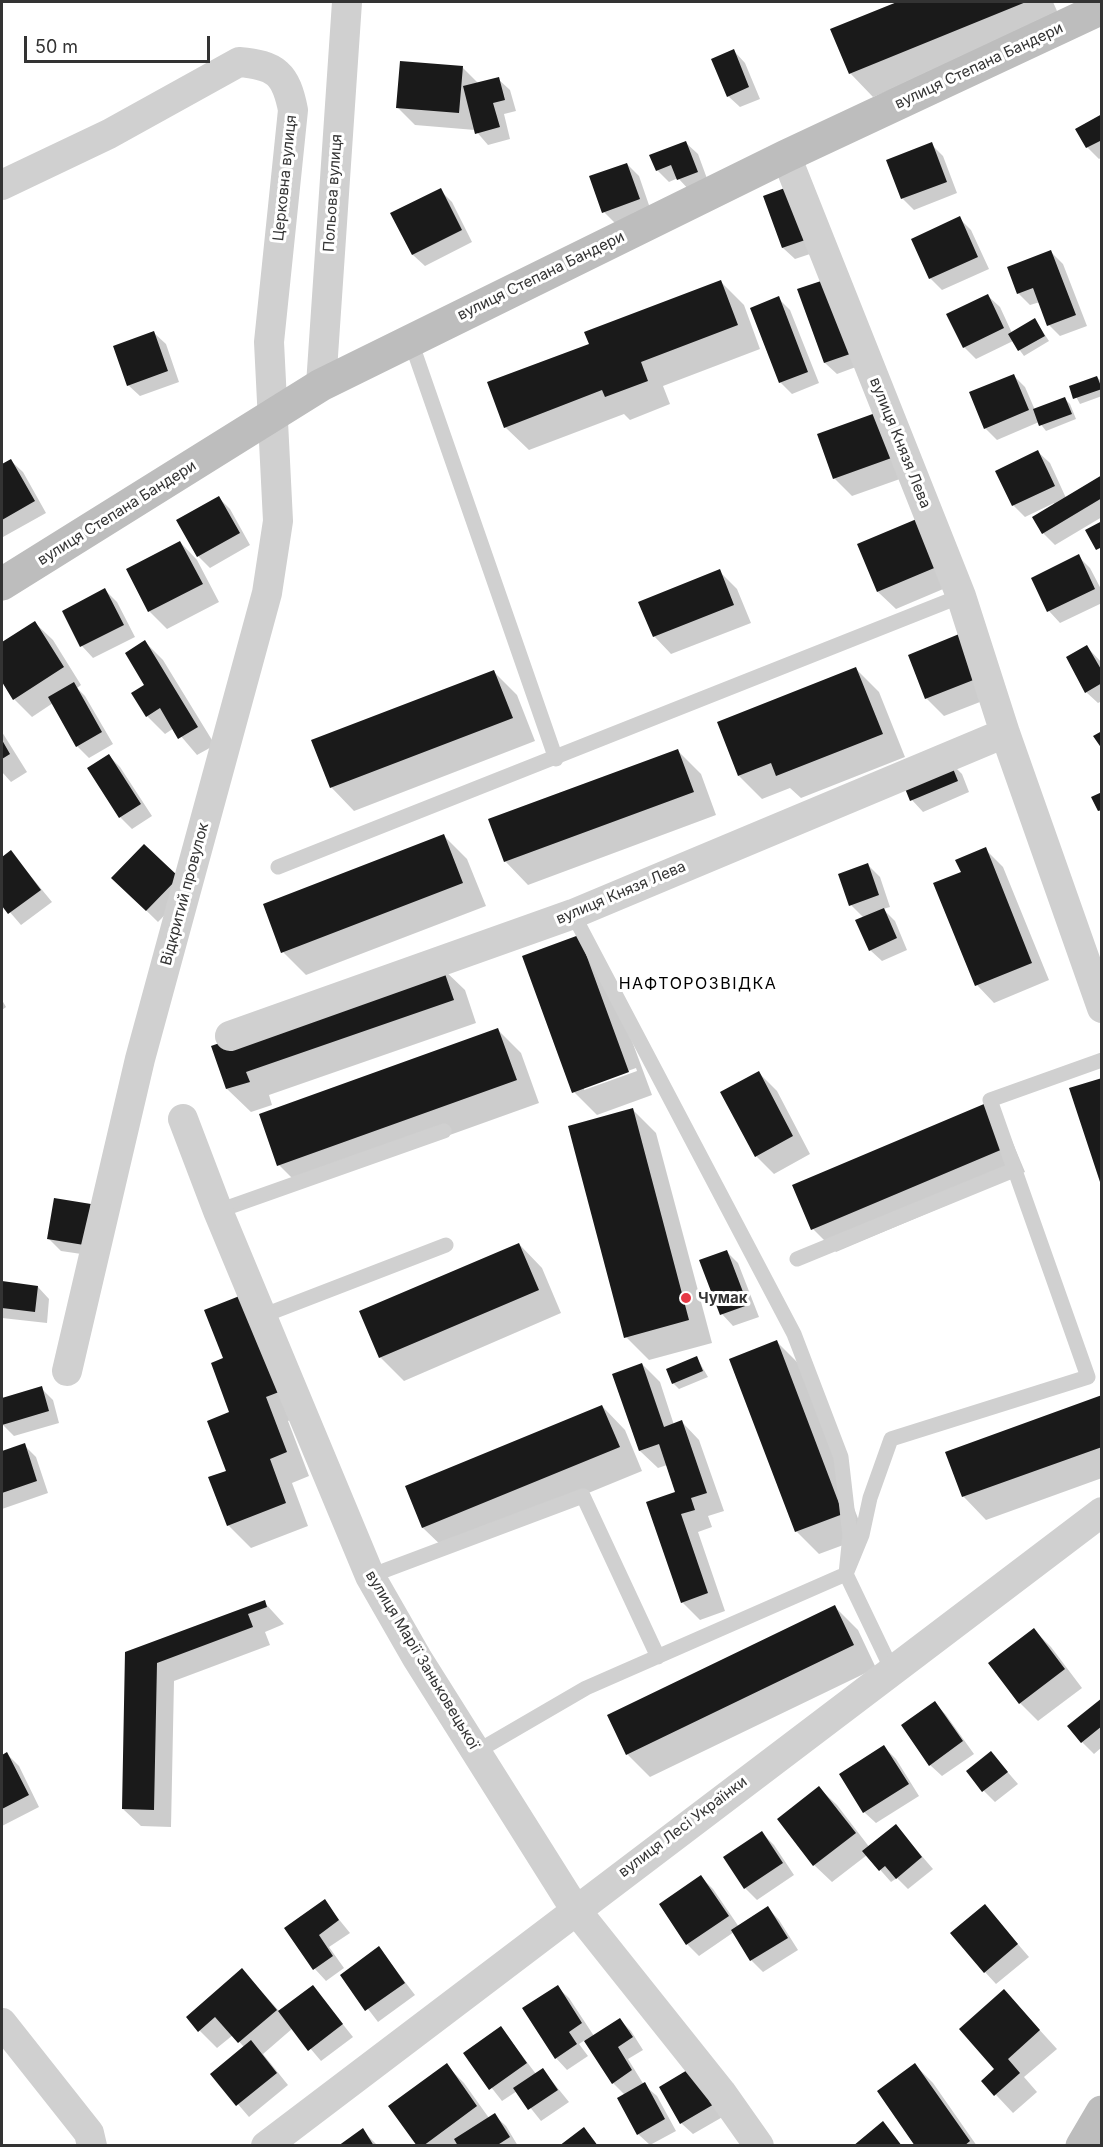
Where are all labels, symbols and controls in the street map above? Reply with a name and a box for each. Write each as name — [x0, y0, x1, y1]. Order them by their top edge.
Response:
street label: вулиця Степана Бандери — [892, 19, 1066, 113]
scale bar — [27, 24, 213, 62]
text: 50 m — [35, 36, 78, 57]
street label: Церковна вулиця — [269, 114, 301, 242]
street label: Польова вулиця — [320, 133, 346, 253]
street label: вулиця Степана Бандери — [455, 228, 627, 324]
street label: вулиця Князя Лева — [866, 375, 934, 511]
street label: вулиця Степана Бандери — [34, 457, 200, 569]
street label: Відкритий провулок — [157, 821, 213, 967]
street label: вулиця Князя Лева — [553, 858, 689, 928]
district label: НАФТОРОЗВІДКА — [619, 974, 777, 994]
place label: Чумак — [698, 1289, 747, 1307]
marker: Чумак — [679, 1291, 693, 1305]
street label: вулиця Марії Заньковецької — [361, 1567, 483, 1753]
street label: вулиця Лесі Українки — [615, 1773, 751, 1881]

